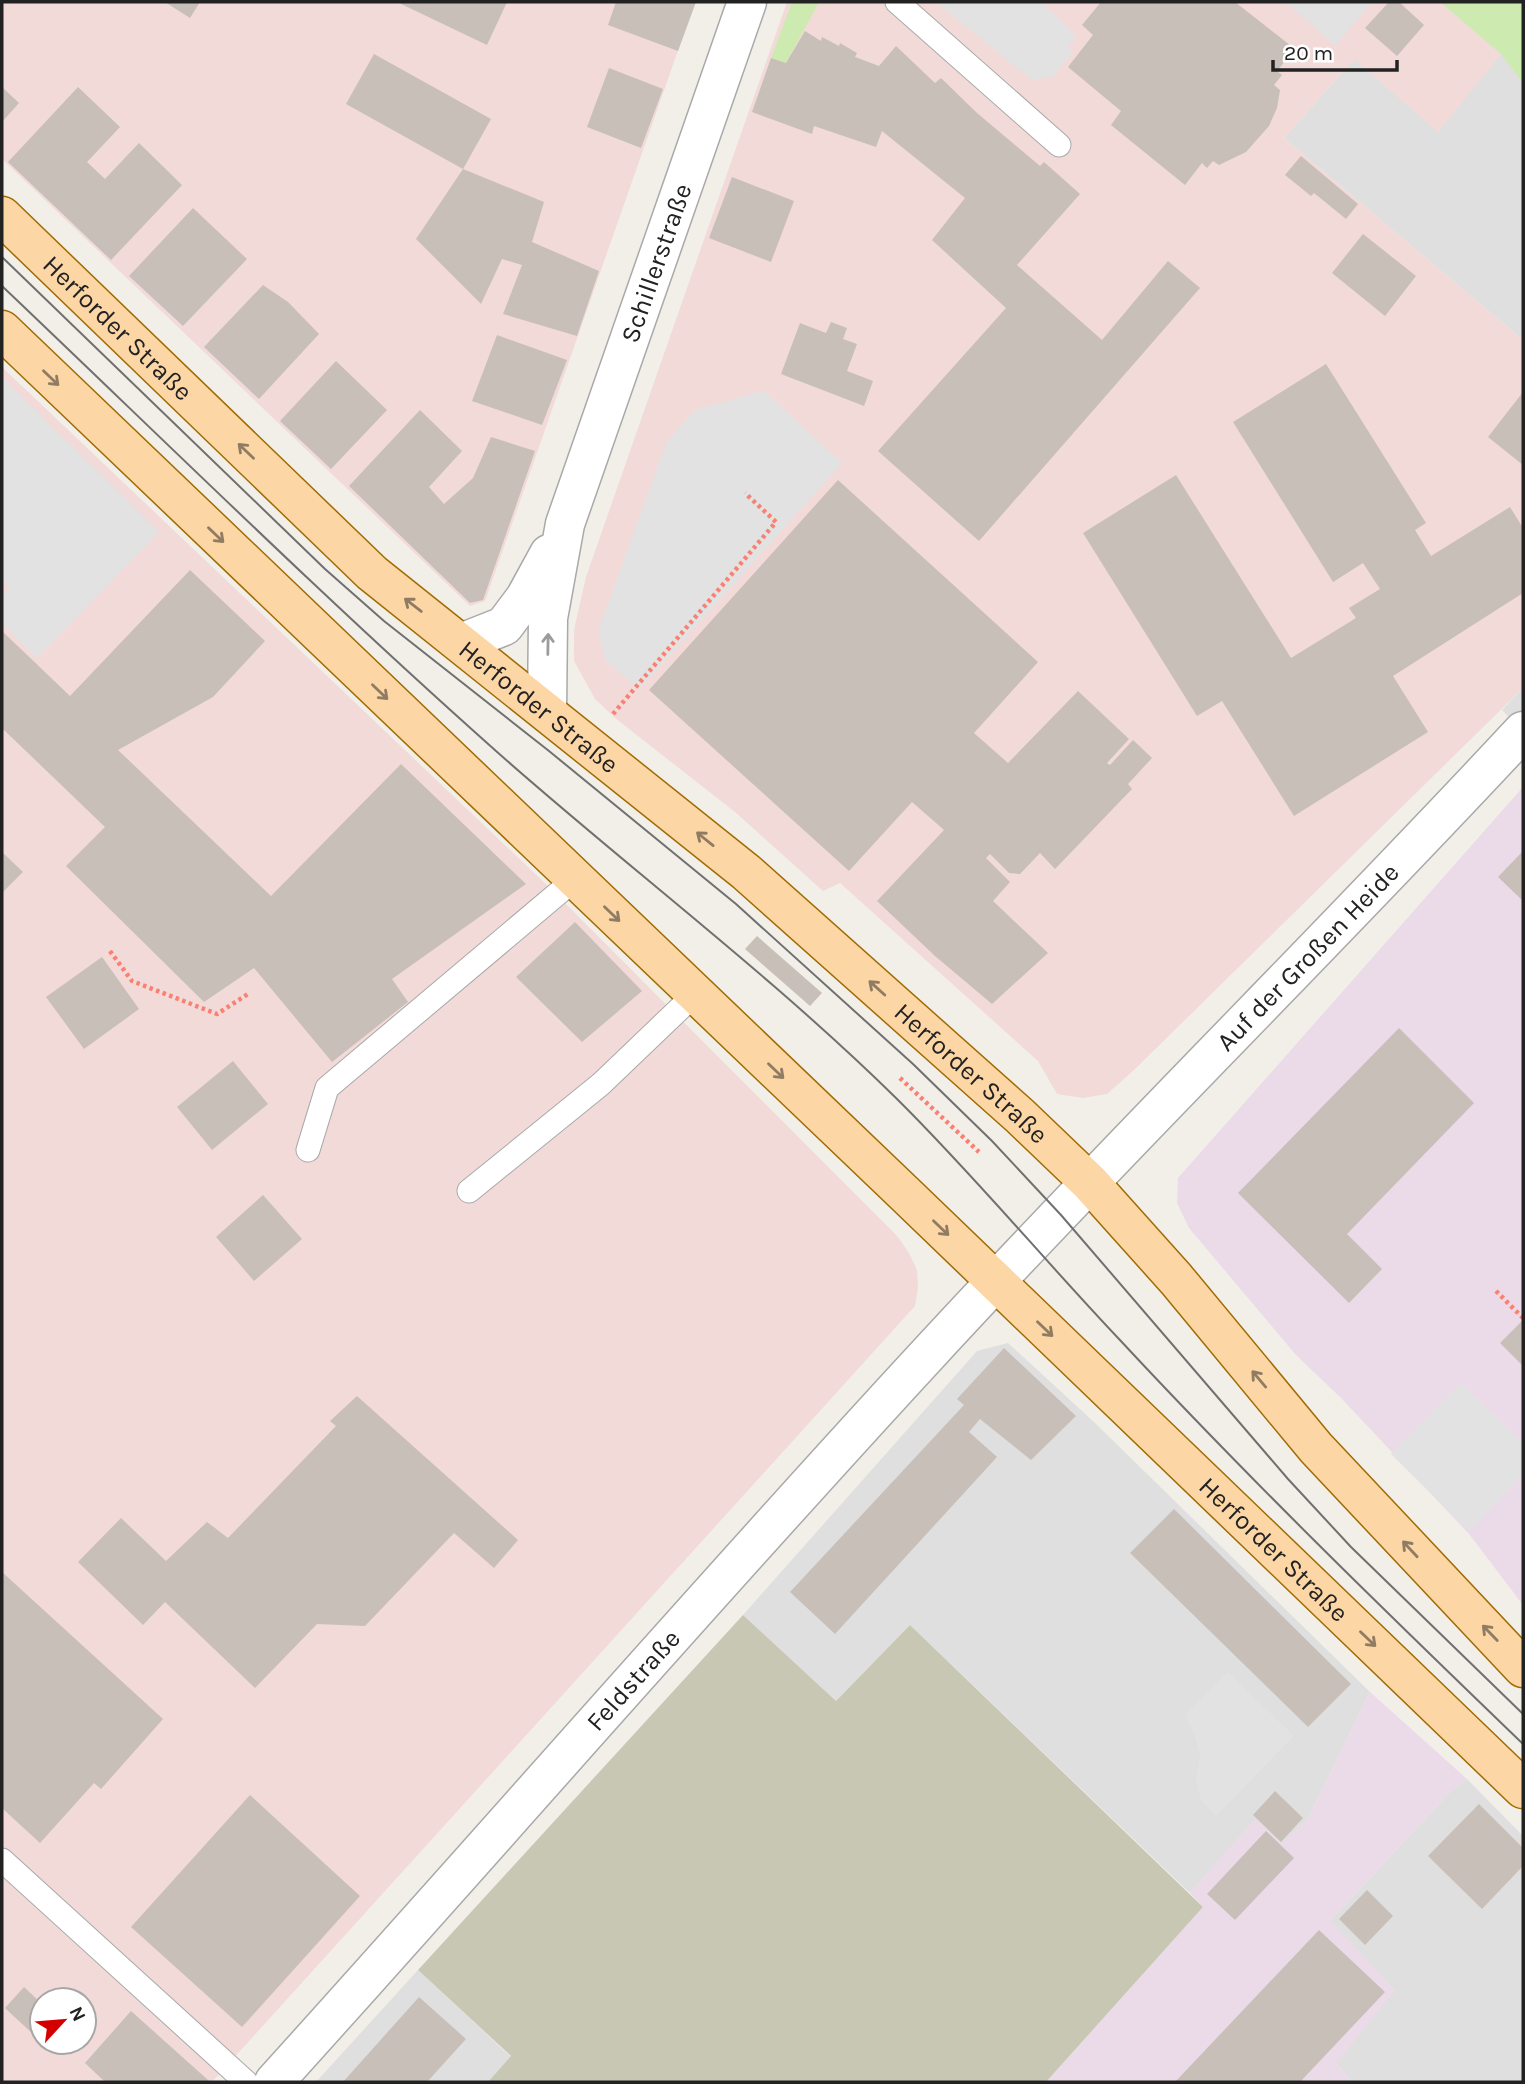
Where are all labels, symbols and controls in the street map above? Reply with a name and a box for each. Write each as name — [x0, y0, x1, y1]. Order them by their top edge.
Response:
scale bar — [1273, 28, 1397, 72]
text: 20 m — [1284, 41, 1333, 65]
street label: Schillerstraße — [614, 179, 698, 347]
street label: Herforder Straße — [37, 249, 199, 407]
one-way arrow — [42, 369, 59, 386]
one-way arrow — [238, 443, 255, 460]
one-way arrow — [207, 526, 224, 543]
one-way arrow — [404, 598, 422, 613]
street label: Herforder Straße — [453, 633, 625, 780]
one-way arrow — [541, 633, 555, 656]
one-way arrow — [371, 683, 388, 700]
one-way arrow — [697, 832, 715, 847]
street label: Auf der Großen Heide — [1210, 857, 1405, 1057]
one-way arrow — [603, 906, 620, 923]
one-way arrow — [869, 980, 886, 997]
street label: Herforder Straße — [888, 996, 1055, 1150]
one-way arrow — [767, 1063, 784, 1080]
one-way arrow — [932, 1220, 949, 1237]
one-way arrow — [1036, 1321, 1053, 1338]
one-way arrow — [1251, 1370, 1267, 1388]
street label: Herforder Straße — [1193, 1470, 1355, 1628]
one-way arrow — [1402, 1541, 1419, 1558]
street label: Feldstraße — [580, 1623, 686, 1737]
one-way arrow — [1482, 1625, 1499, 1642]
one-way arrow — [1359, 1631, 1376, 1648]
north arrow — [28, 1986, 98, 2056]
text: N — [65, 2003, 90, 2025]

